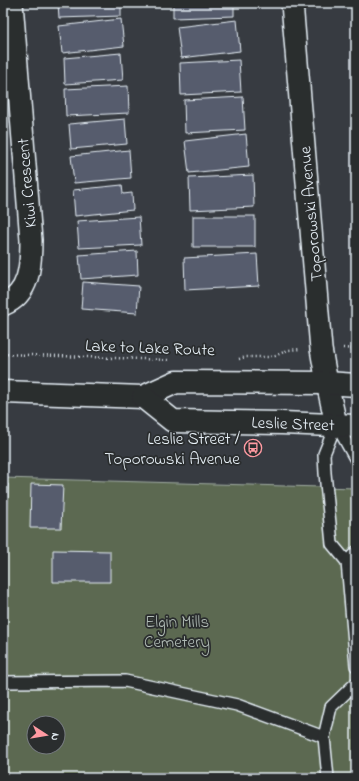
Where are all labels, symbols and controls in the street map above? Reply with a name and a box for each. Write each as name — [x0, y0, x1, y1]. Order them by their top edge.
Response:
street label: Kiwi Crescent — [11, 137, 44, 229]
street label: Toporowski Avenue — [293, 145, 330, 282]
street label: Lake to Lake Route — [85, 334, 216, 363]
street label: Leslie Street — [251, 411, 335, 438]
place label: Leslie Street / Toporowski Avenue — [105, 427, 240, 472]
bus stop icon: Leslie Street / Toporowski Avenue — [243, 438, 263, 458]
park label: Elgin Mills Cemetery — [144, 610, 210, 656]
north arrow — [26, 715, 66, 755]
text: N — [46, 732, 63, 742]

